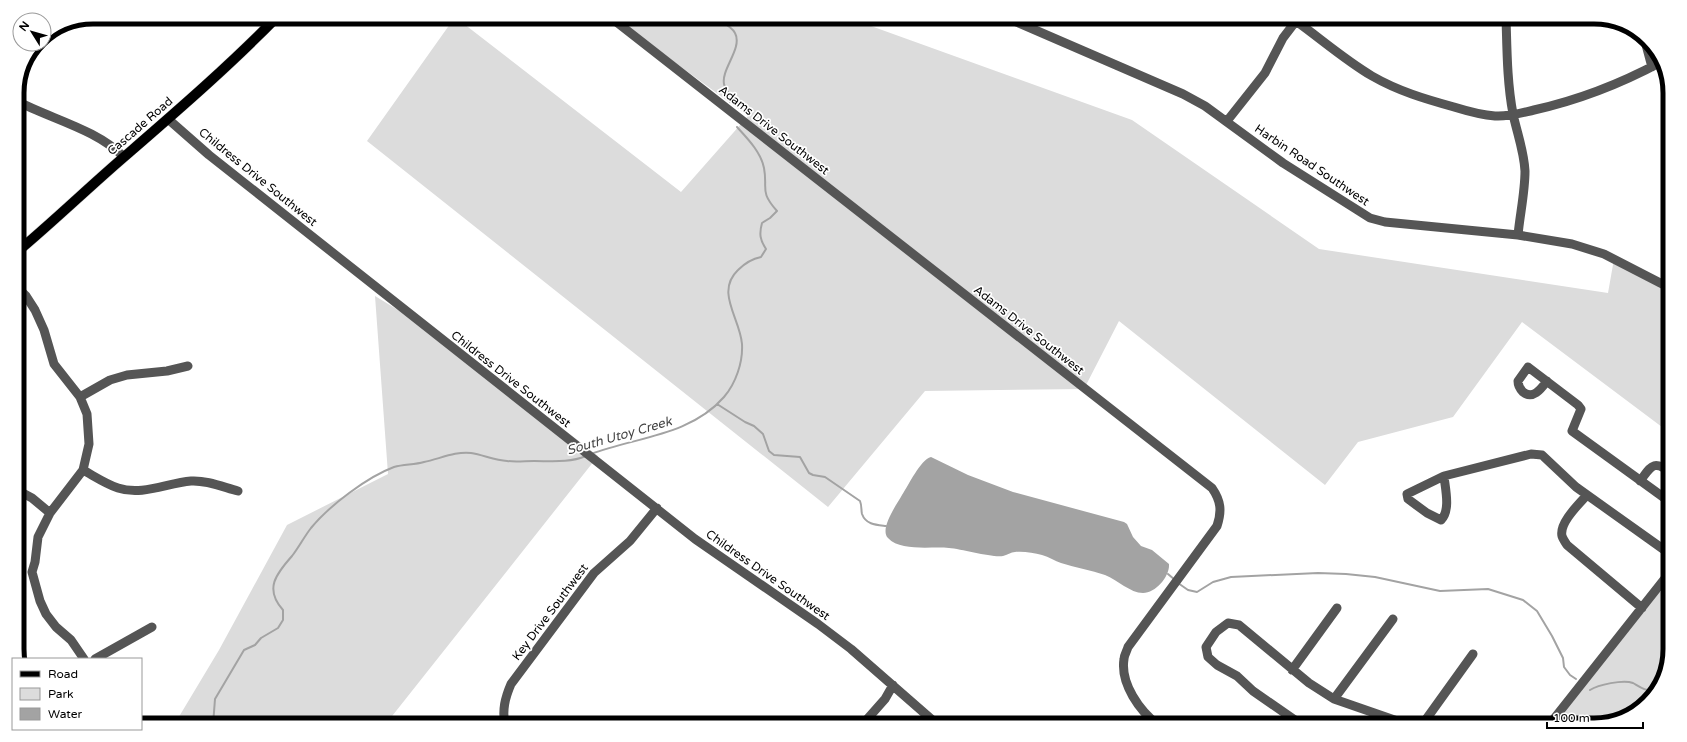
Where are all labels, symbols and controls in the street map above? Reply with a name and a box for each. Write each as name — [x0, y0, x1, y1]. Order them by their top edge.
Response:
north arrow — [12, 12, 52, 52]
text: N — [17, 19, 32, 34]
street label: Adams Drive Southwest — [716, 83, 832, 178]
street label: Cascade Road — [105, 94, 175, 158]
street label: Harbin Road Southwest — [1252, 121, 1372, 209]
street label: Childress Drive Southwest — [196, 125, 320, 229]
street label: Adams Drive Southwest — [971, 283, 1087, 378]
street label: Childress Drive Southwest — [448, 328, 574, 430]
water label: South Utoy Creek — [565, 413, 674, 459]
street label: Childress Drive Southwest — [703, 527, 833, 623]
street label: Key Drive Southwest — [509, 561, 591, 663]
legend — [12, 658, 142, 730]
text: Road — [48, 667, 78, 681]
text: Park — [48, 687, 74, 701]
scale bar — [1547, 704, 1643, 730]
text: Water — [48, 707, 83, 721]
text: 100 m — [1553, 711, 1590, 725]

